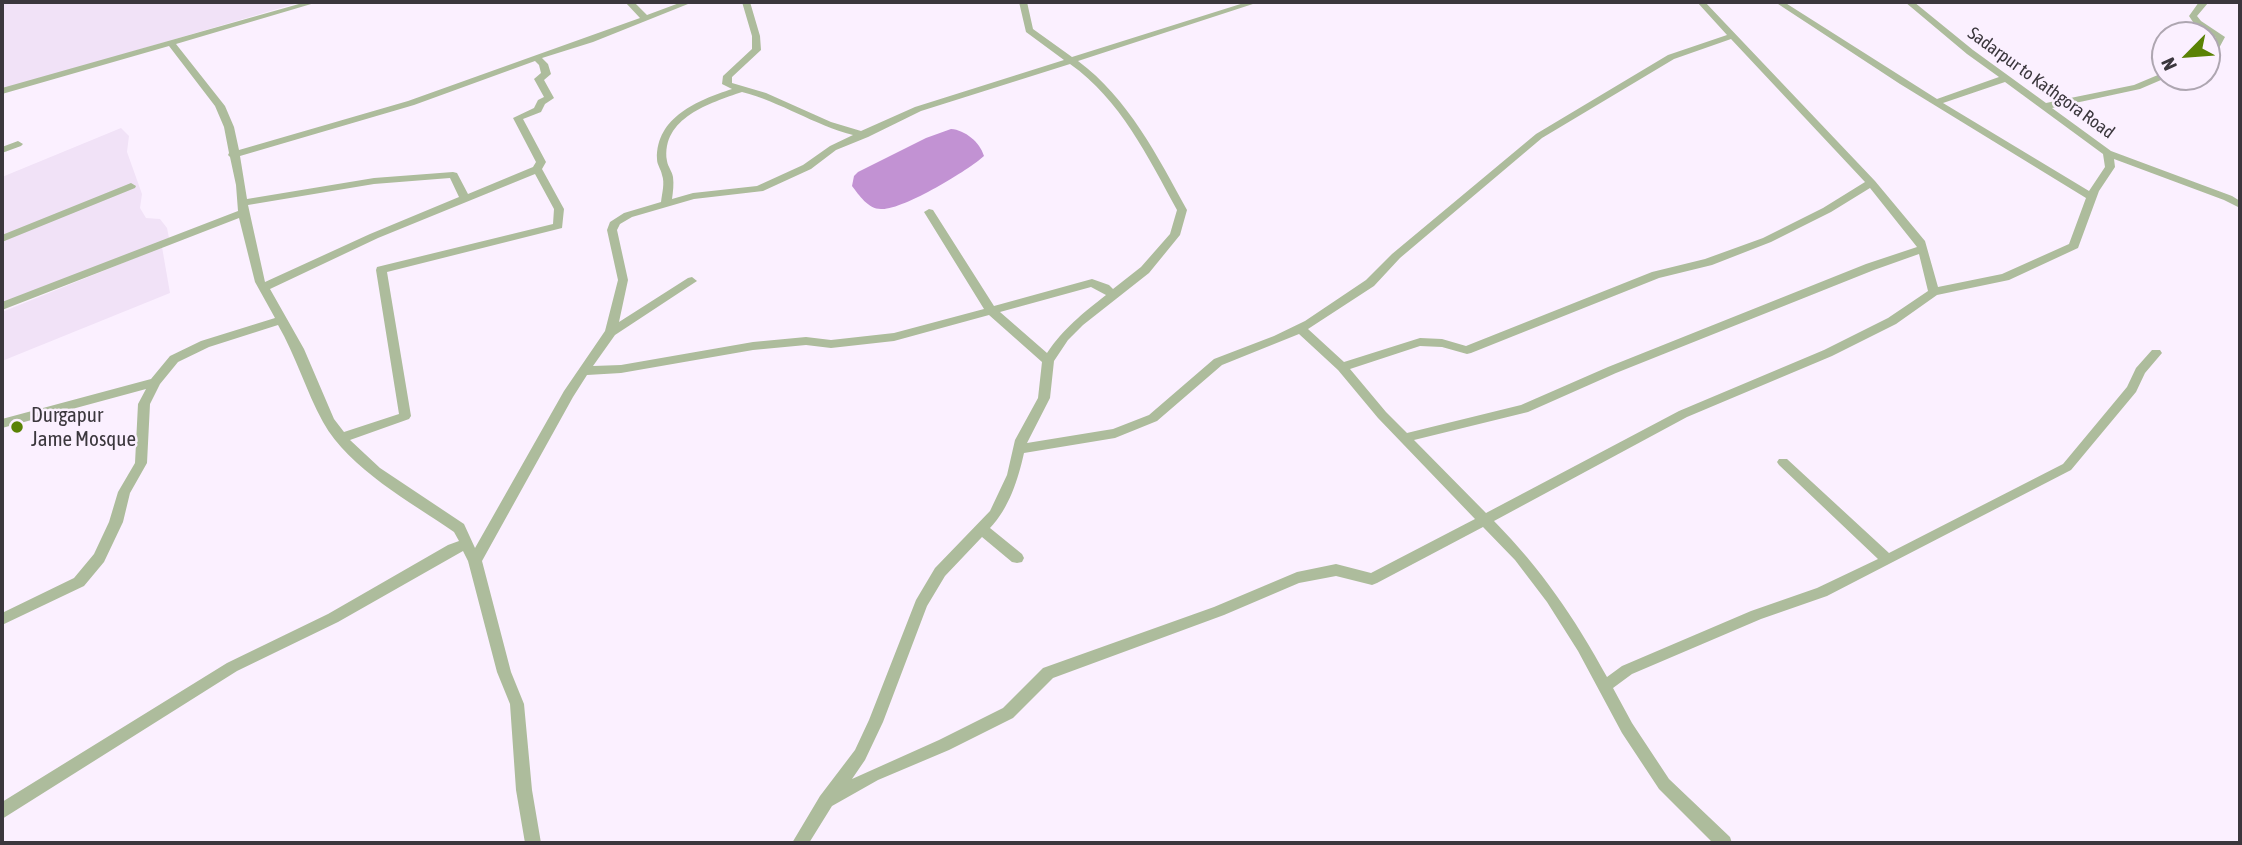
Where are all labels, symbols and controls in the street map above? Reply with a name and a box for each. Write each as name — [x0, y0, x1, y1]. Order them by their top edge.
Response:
north arrow — [2151, 21, 2221, 91]
street label: Sadarpur to Kathgora Road — [1964, 23, 2118, 143]
text: N — [2156, 54, 2181, 74]
place label: Durgapur Jame Mosque — [31, 402, 136, 452]
marker: Durgapur Jame Mosque — [9, 419, 25, 435]

